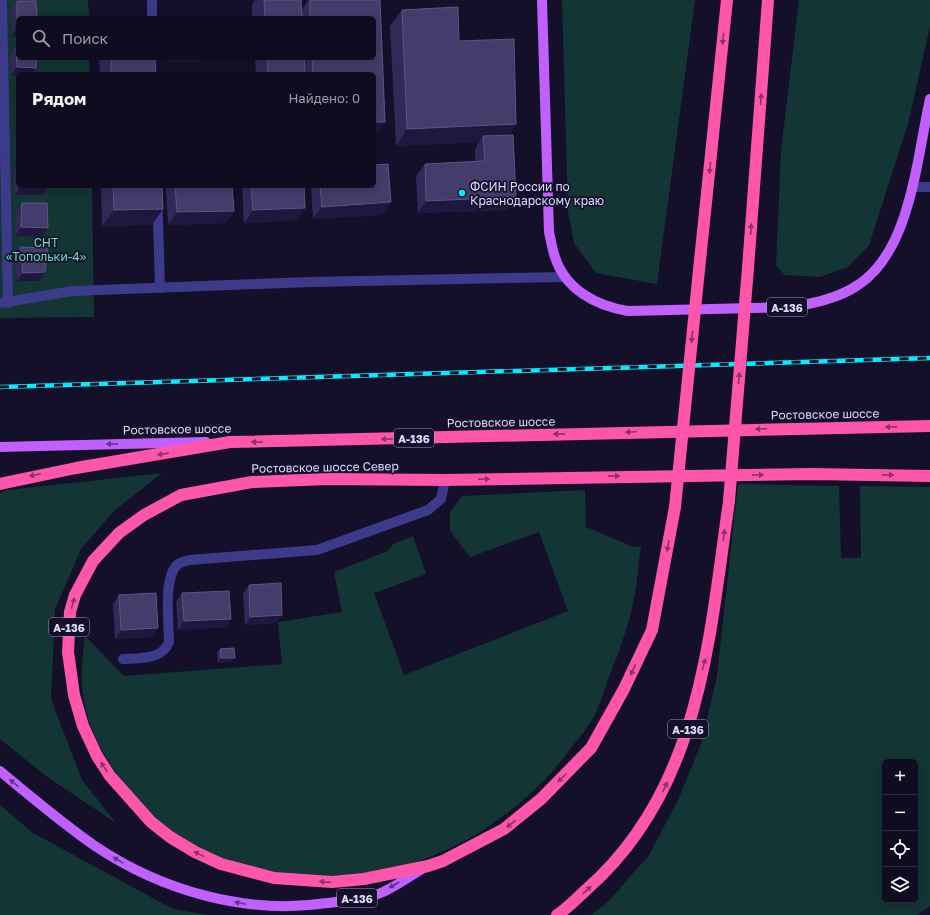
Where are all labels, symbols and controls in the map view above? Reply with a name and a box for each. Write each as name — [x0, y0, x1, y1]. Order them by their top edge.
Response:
search box — [16, 16, 376, 60]
icon: search — [30, 27, 52, 49]
text: Поиск — [62, 29, 108, 47]
one-way arrow — [720, 33, 726, 45]
text: Рядом — [32, 88, 86, 109]
text: Найдено: 0 — [288, 90, 360, 106]
one-way arrow — [757, 93, 764, 105]
one-way arrow — [706, 162, 713, 174]
place label: ФСИН России по Краснодарскому краю — [470, 179, 604, 208]
marker: ФСИН России по Краснодарскому краю — [457, 188, 467, 198]
one-way arrow — [748, 223, 755, 235]
park label: СНТ «Топольки-4» — [6, 235, 87, 264]
road number: А-136 — [767, 298, 807, 316]
one-way arrow — [689, 331, 695, 343]
one-way arrow — [736, 372, 743, 384]
street label: Ростовское шоссе — [771, 406, 879, 422]
street label: Ростовское шоссе — [447, 414, 555, 430]
street label: Ростовское шоссе — [123, 421, 231, 437]
one-way arrow — [885, 423, 897, 430]
one-way arrow — [754, 426, 767, 432]
road number: А-136 — [394, 429, 434, 447]
one-way arrow — [625, 429, 637, 436]
one-way arrow — [553, 431, 565, 438]
one-way arrow — [381, 435, 393, 442]
one-way arrow — [250, 439, 263, 445]
one-way arrow — [105, 441, 118, 447]
one-way arrow — [157, 451, 170, 457]
street label: Ростовское шоссе Север — [251, 458, 399, 476]
one-way arrow — [752, 472, 765, 478]
one-way arrow — [882, 472, 895, 478]
one-way arrow — [29, 473, 42, 479]
one-way arrow — [608, 473, 621, 479]
one-way arrow — [478, 476, 491, 482]
one-way arrow — [721, 529, 727, 542]
one-way arrow — [664, 539, 670, 552]
one-way arrow — [70, 597, 76, 609]
road number: А-136 — [49, 618, 89, 636]
one-way arrow — [701, 658, 707, 670]
one-way arrow — [630, 664, 636, 676]
road number: А-136 — [668, 720, 708, 738]
map controls — [882, 759, 918, 903]
button: + — [882, 759, 918, 795]
one-way arrow — [100, 762, 108, 772]
one-way arrow — [558, 773, 567, 782]
one-way arrow — [8, 778, 19, 787]
one-way arrow — [662, 782, 668, 793]
button: − — [882, 795, 918, 831]
one-way arrow — [506, 819, 517, 828]
button: locate — [882, 831, 918, 867]
one-way arrow — [194, 851, 205, 857]
one-way arrow — [112, 856, 124, 863]
button: layers — [882, 867, 918, 903]
one-way arrow — [318, 879, 331, 885]
one-way arrow — [388, 882, 400, 889]
one-way arrow — [581, 885, 592, 894]
road number: А-136 — [337, 889, 377, 907]
one-way arrow — [234, 900, 246, 906]

